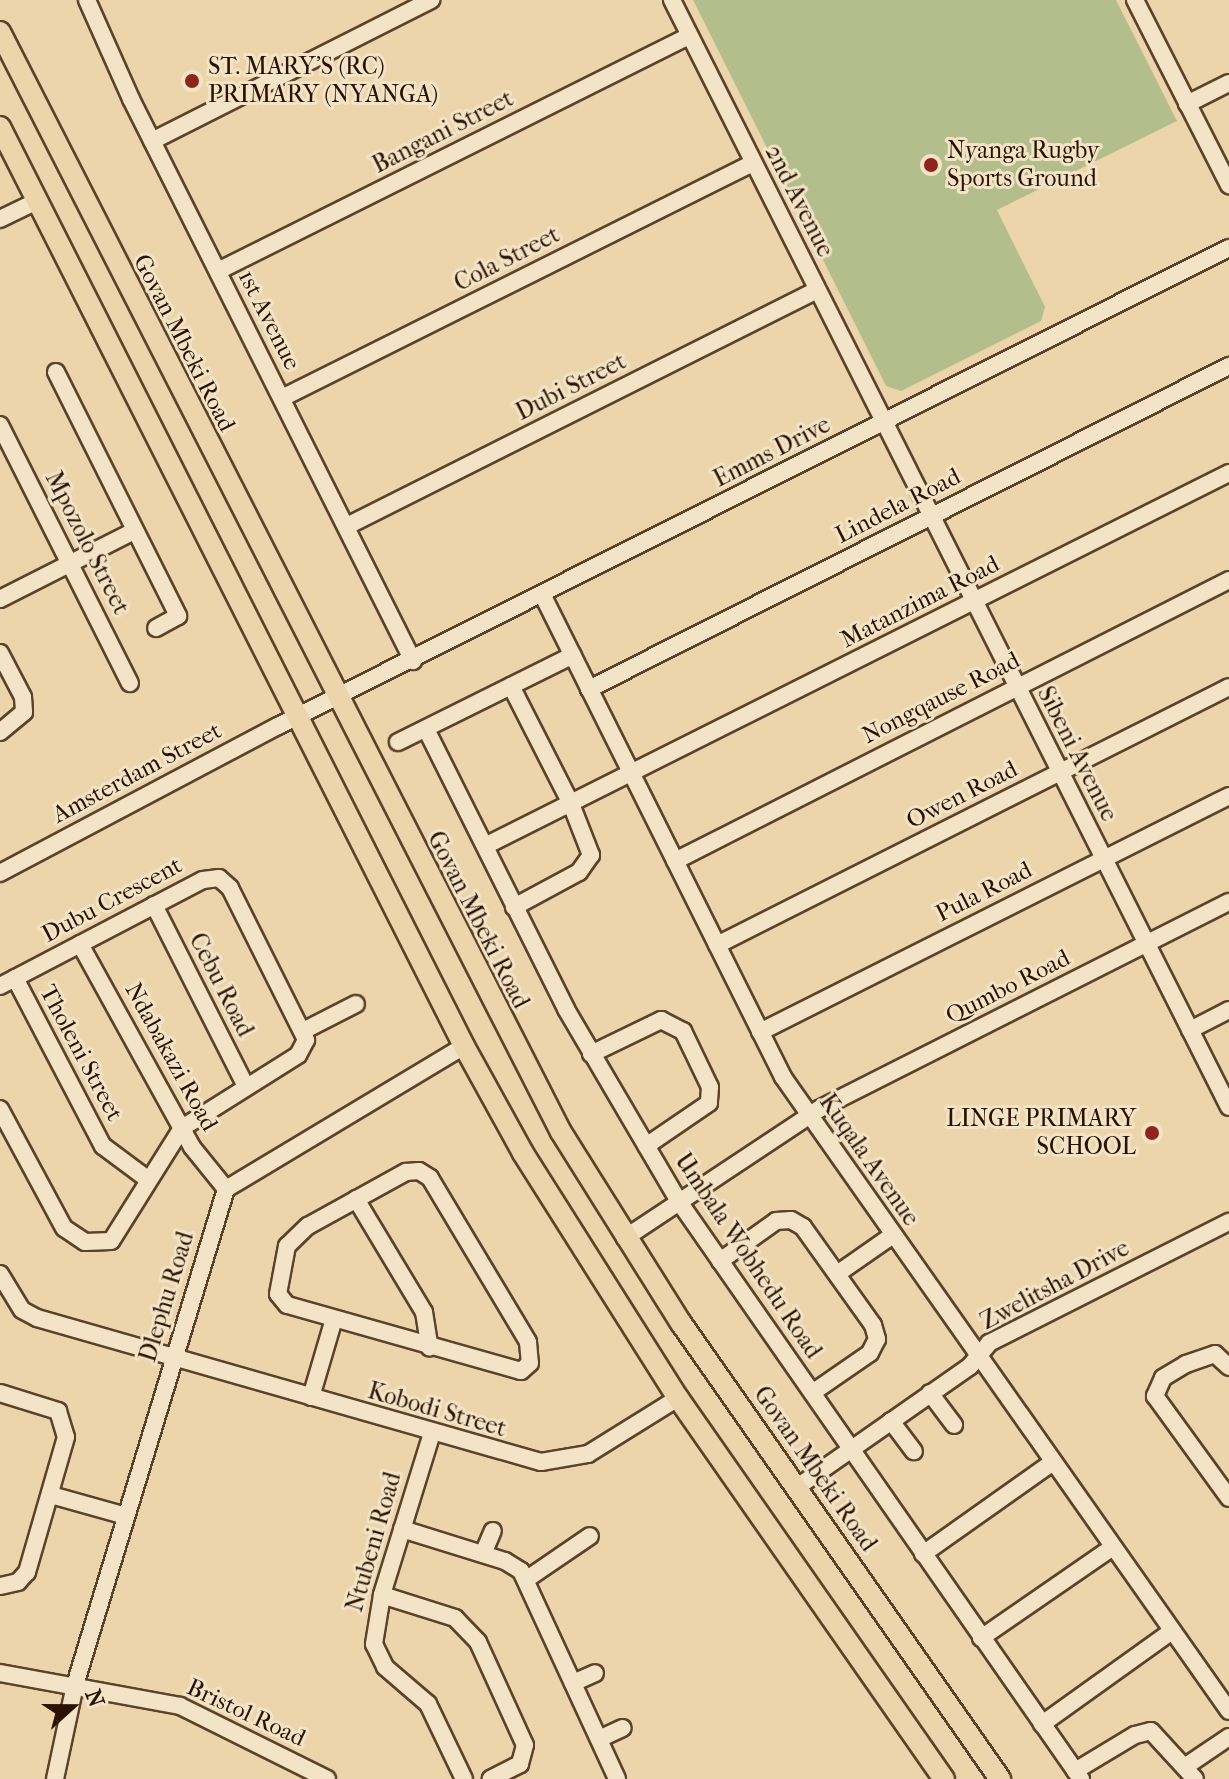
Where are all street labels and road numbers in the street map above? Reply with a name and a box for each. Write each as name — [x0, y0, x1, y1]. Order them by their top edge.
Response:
street label: Bangani Street — [368, 84, 518, 180]
street label: 2nd Avenue — [759, 140, 839, 262]
street label: Cola Street — [450, 220, 564, 298]
street label: Govan Mbeki Road — [127, 250, 241, 436]
street label: 1st Avenue — [232, 265, 306, 375]
street label: Dubi Street — [511, 347, 631, 427]
street label: Emms Drive — [709, 410, 835, 494]
street label: Lindela Road — [831, 462, 965, 550]
street label: Mpozolo Street — [39, 467, 135, 619]
street label: Matanzima Road — [836, 550, 1004, 654]
street label: Nongqause Road — [857, 646, 1025, 750]
street label: Sibeni Avenue — [1031, 682, 1123, 826]
street label: Amsterdam Street — [48, 716, 226, 830]
street label: Owen Road — [902, 755, 1022, 835]
street label: Govan Mbeki Road — [421, 827, 535, 1013]
street label: Dubu Crescent — [37, 851, 187, 949]
street label: Pula Road — [931, 855, 1037, 929]
street label: Cebu Road — [183, 928, 259, 1042]
street label: Qumbo Road — [941, 943, 1075, 1031]
street label: Ndabakazi Road — [118, 978, 224, 1136]
street label: Tholeni Street — [33, 980, 129, 1126]
street label: Kuqala Avenue — [813, 1089, 925, 1231]
street label: Umbala Wobhedu Road — [668, 1148, 828, 1364]
street label: Dlephu Road — [134, 1228, 200, 1366]
street label: Zwelitsha Drive — [976, 1234, 1134, 1336]
street label: Kobodi Street — [365, 1377, 509, 1443]
street label: Govan Mbeki Road — [747, 1381, 883, 1557]
street label: Ntubeni Road — [340, 1469, 408, 1615]
street label: Bristol Road — [182, 1673, 310, 1753]

